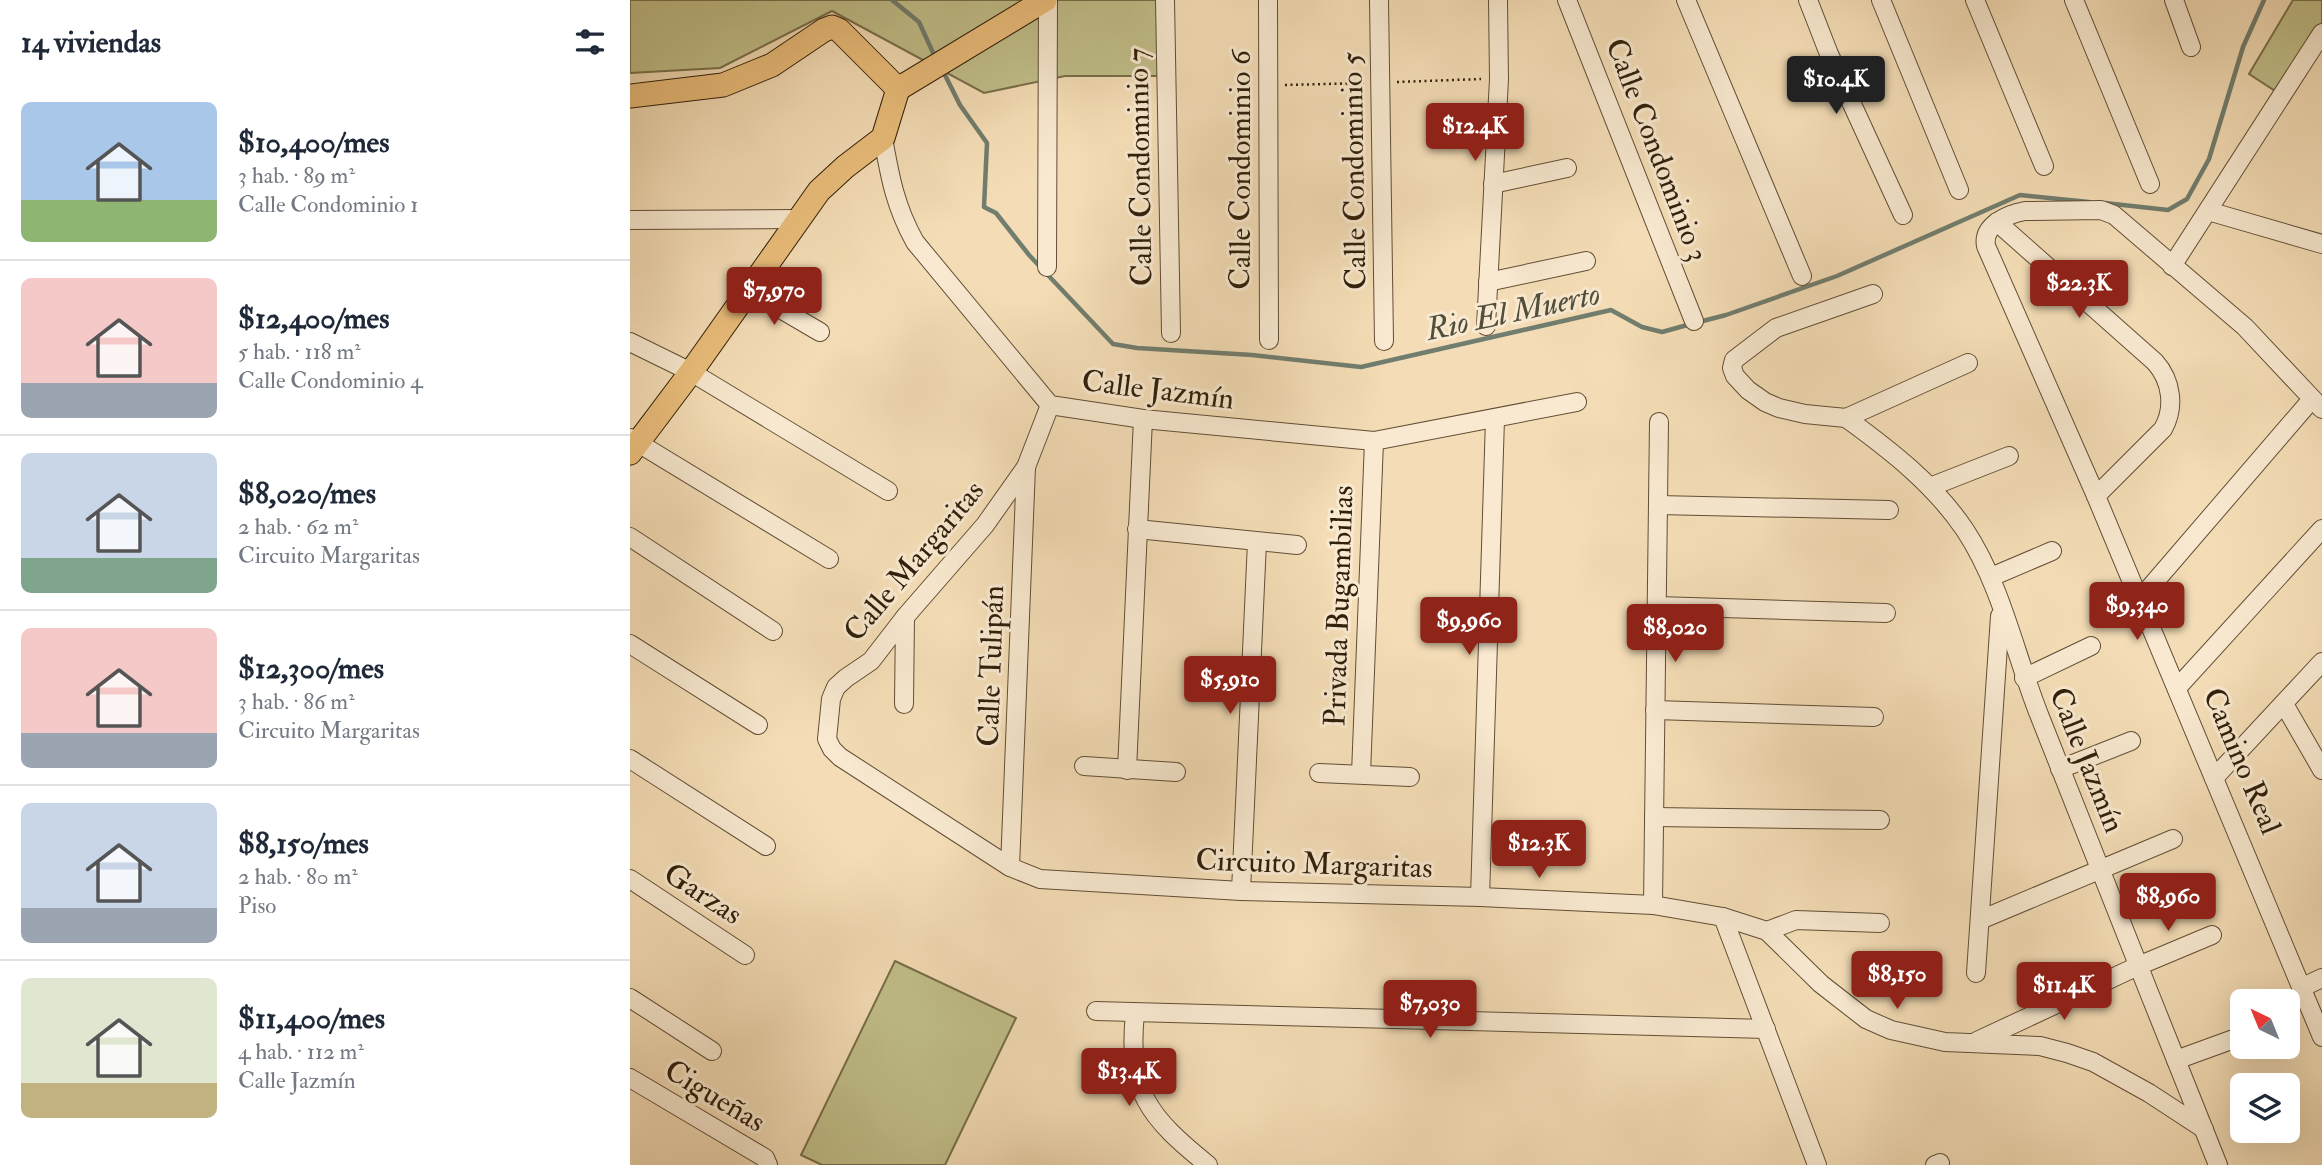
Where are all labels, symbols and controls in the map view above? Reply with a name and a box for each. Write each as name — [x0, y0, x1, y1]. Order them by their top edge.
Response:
icon: filters — [571, 23, 609, 61]
text: 14 viviendas — [21, 24, 161, 61]
street label: Calle Condominio 3 — [1597, 33, 1717, 267]
street label: Calle Condominio 7 — [1119, 47, 1161, 286]
street label: Calle Condominio 6 — [1222, 48, 1259, 290]
street label: Calle Condominio 5 — [1333, 51, 1375, 290]
pin: $10.4K — [1779, 57, 1893, 116]
text: $10.4K — [1803, 64, 1869, 93]
pin: $12.4K — [1418, 104, 1532, 163]
text: $12.4K — [1442, 111, 1508, 140]
text: $10,400/mes — [238, 124, 389, 161]
icon: home — [77, 130, 161, 214]
text: 3 hab. · 89 m² — [238, 161, 355, 190]
text: Calle Condominio 1 — [238, 190, 418, 219]
pin: $22.3K — [2022, 260, 2136, 320]
pin: $7,970 — [717, 268, 831, 327]
text: $22.3K — [2046, 268, 2112, 297]
water label: Rio El Muerto — [1421, 274, 1604, 350]
text: $7,970 — [743, 275, 805, 304]
text: $12,400/mes — [238, 300, 389, 337]
icon: home — [77, 306, 161, 390]
text: 5 hab. · 118 m² — [238, 337, 361, 366]
street label: Calle Jazmín — [1080, 362, 1236, 418]
text: Calle Condominio 4 — [238, 366, 423, 395]
street label: Calle Margaritas — [836, 473, 992, 649]
text: $8,020/mes — [238, 475, 376, 512]
icon: home — [77, 481, 161, 565]
street label: Privada Bugambilias — [1316, 485, 1362, 727]
text: 2 hab. · 62 m² — [238, 512, 358, 541]
text: Circuito Margaritas — [238, 541, 420, 570]
pin: $9,340 — [2080, 582, 2194, 642]
street label: Calle Tulipán — [970, 585, 1012, 747]
text: $9,340 — [2105, 590, 2169, 619]
pin: $9,960 — [1412, 598, 1526, 657]
pin: $8,020 — [1618, 604, 1732, 664]
text: $9,960 — [1436, 605, 1502, 634]
text: $8,020 — [1643, 612, 1707, 641]
text: $12,300/mes — [238, 650, 384, 687]
icon: home — [77, 656, 161, 740]
pin: $5,910 — [1173, 656, 1287, 716]
text: $5,910 — [1200, 664, 1260, 693]
street label: Calle Jazmín — [2041, 682, 2133, 838]
street label: Camino Real — [2195, 682, 2290, 840]
text: 3 hab. · 86 m² — [238, 687, 355, 716]
text: Circuito Margaritas — [238, 716, 420, 745]
pin: $12.3K — [1482, 820, 1596, 880]
text: $8,150/mes — [238, 825, 369, 862]
text: $12.3K — [1508, 828, 1570, 857]
icon: home — [77, 831, 161, 915]
street label: Circuito Margaritas — [1195, 841, 1433, 887]
street label: Garzas — [657, 855, 749, 933]
text: 2 hab. · 80 m² — [238, 862, 358, 891]
pin: $8,960 — [2111, 874, 2225, 933]
text: $8,960 — [2136, 881, 2200, 910]
text: Piso — [238, 891, 276, 920]
pin: $8,150 — [1840, 951, 1954, 1011]
text: $8,150 — [1867, 959, 1927, 988]
pin: $11.4K — [2007, 962, 2121, 1022]
text: $11.4K — [2033, 970, 2095, 999]
pin: $7,030 — [1373, 981, 1487, 1040]
text: $7,030 — [1399, 988, 1461, 1017]
north arrow — [2230, 989, 2300, 1059]
map controls — [2230, 989, 2300, 1143]
text: $11,400/mes — [238, 1000, 385, 1037]
icon: home — [77, 1006, 161, 1090]
text: 4 hab. · 112 m² — [238, 1037, 364, 1066]
pin: $13.4K — [1072, 1048, 1186, 1108]
street label: Cigueñas — [658, 1052, 772, 1140]
text: $13.4K — [1097, 1056, 1161, 1085]
text: Calle Jazmín — [238, 1066, 356, 1095]
button: layers — [2230, 1073, 2300, 1143]

